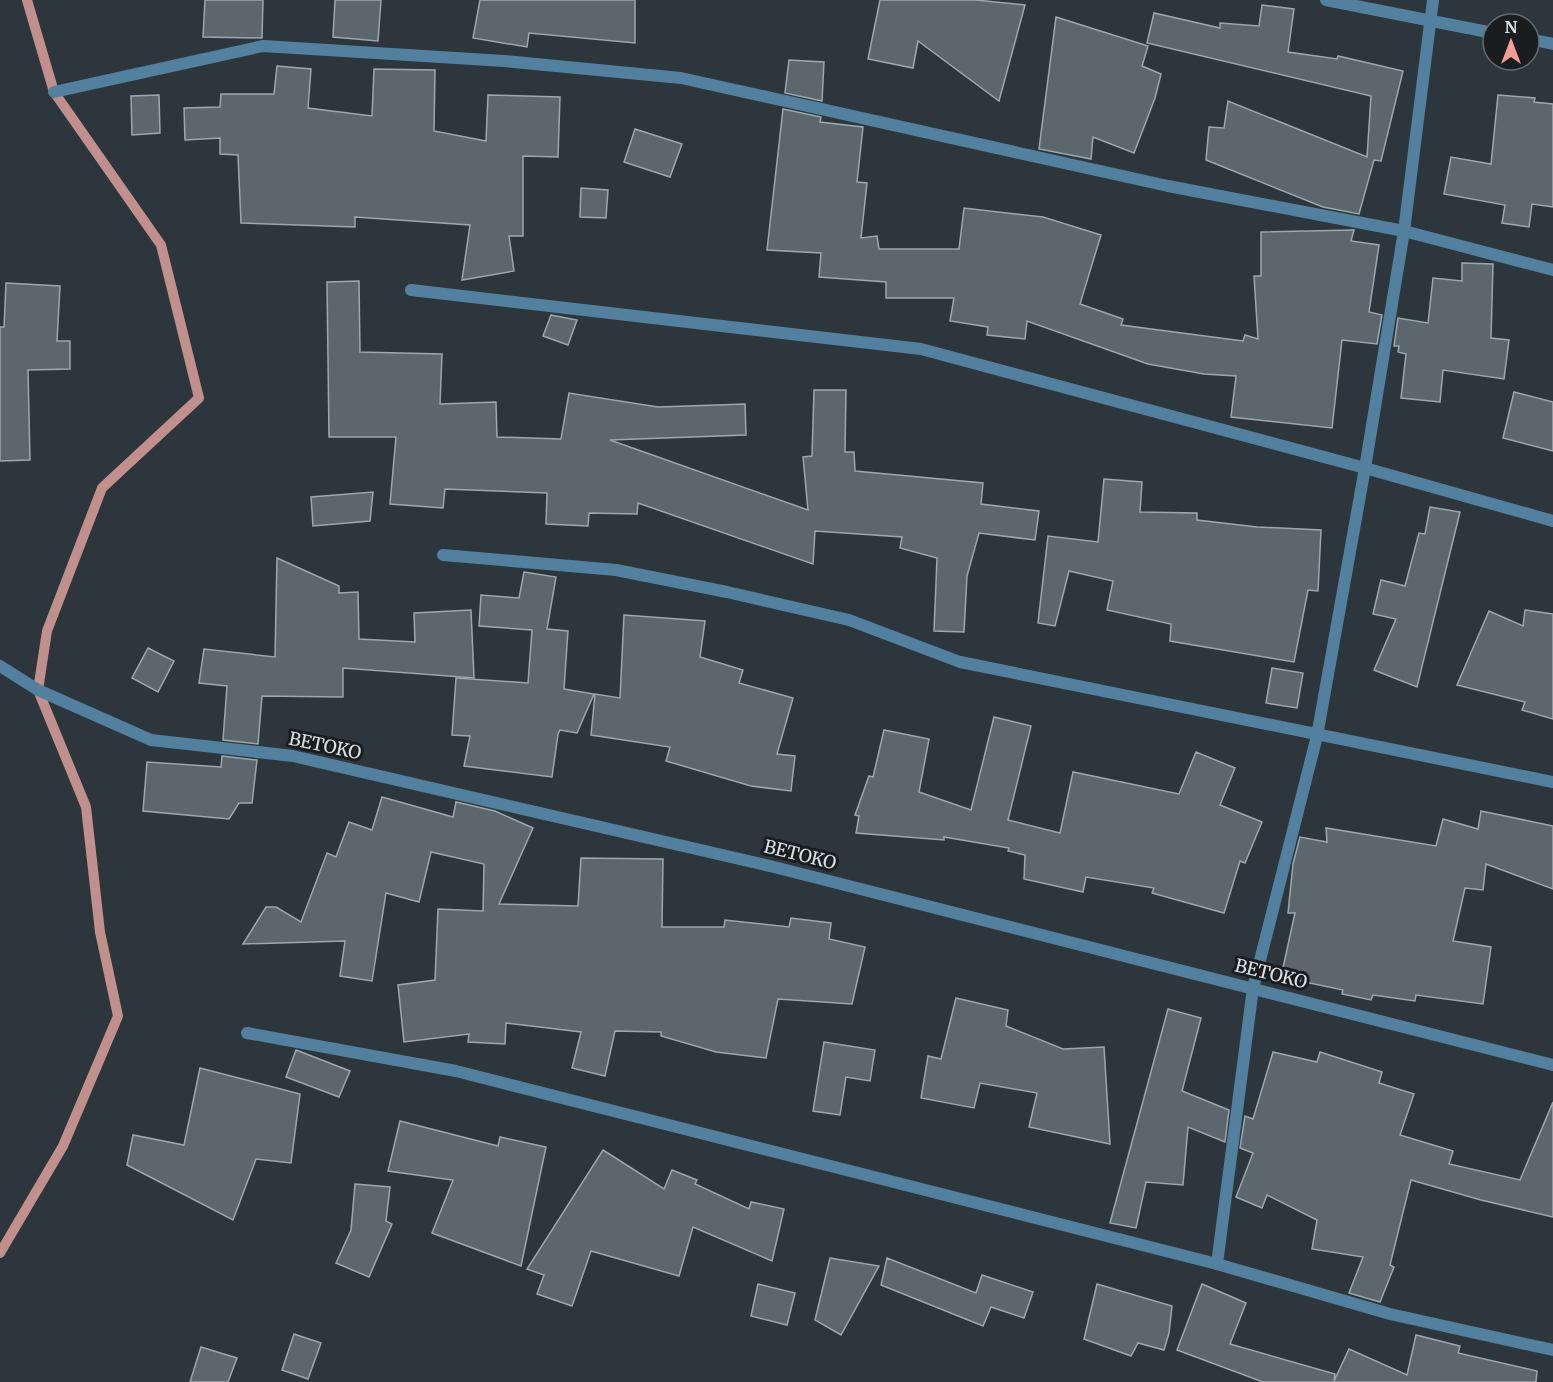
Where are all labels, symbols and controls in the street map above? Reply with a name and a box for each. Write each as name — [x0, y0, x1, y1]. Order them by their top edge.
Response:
north arrow — [1481, 12, 1541, 72]
text: N — [1505, 17, 1518, 37]
street label: BETOKO — [287, 727, 364, 764]
street label: BETOKO — [762, 834, 839, 875]
street label: BETOKO — [1233, 953, 1310, 994]

